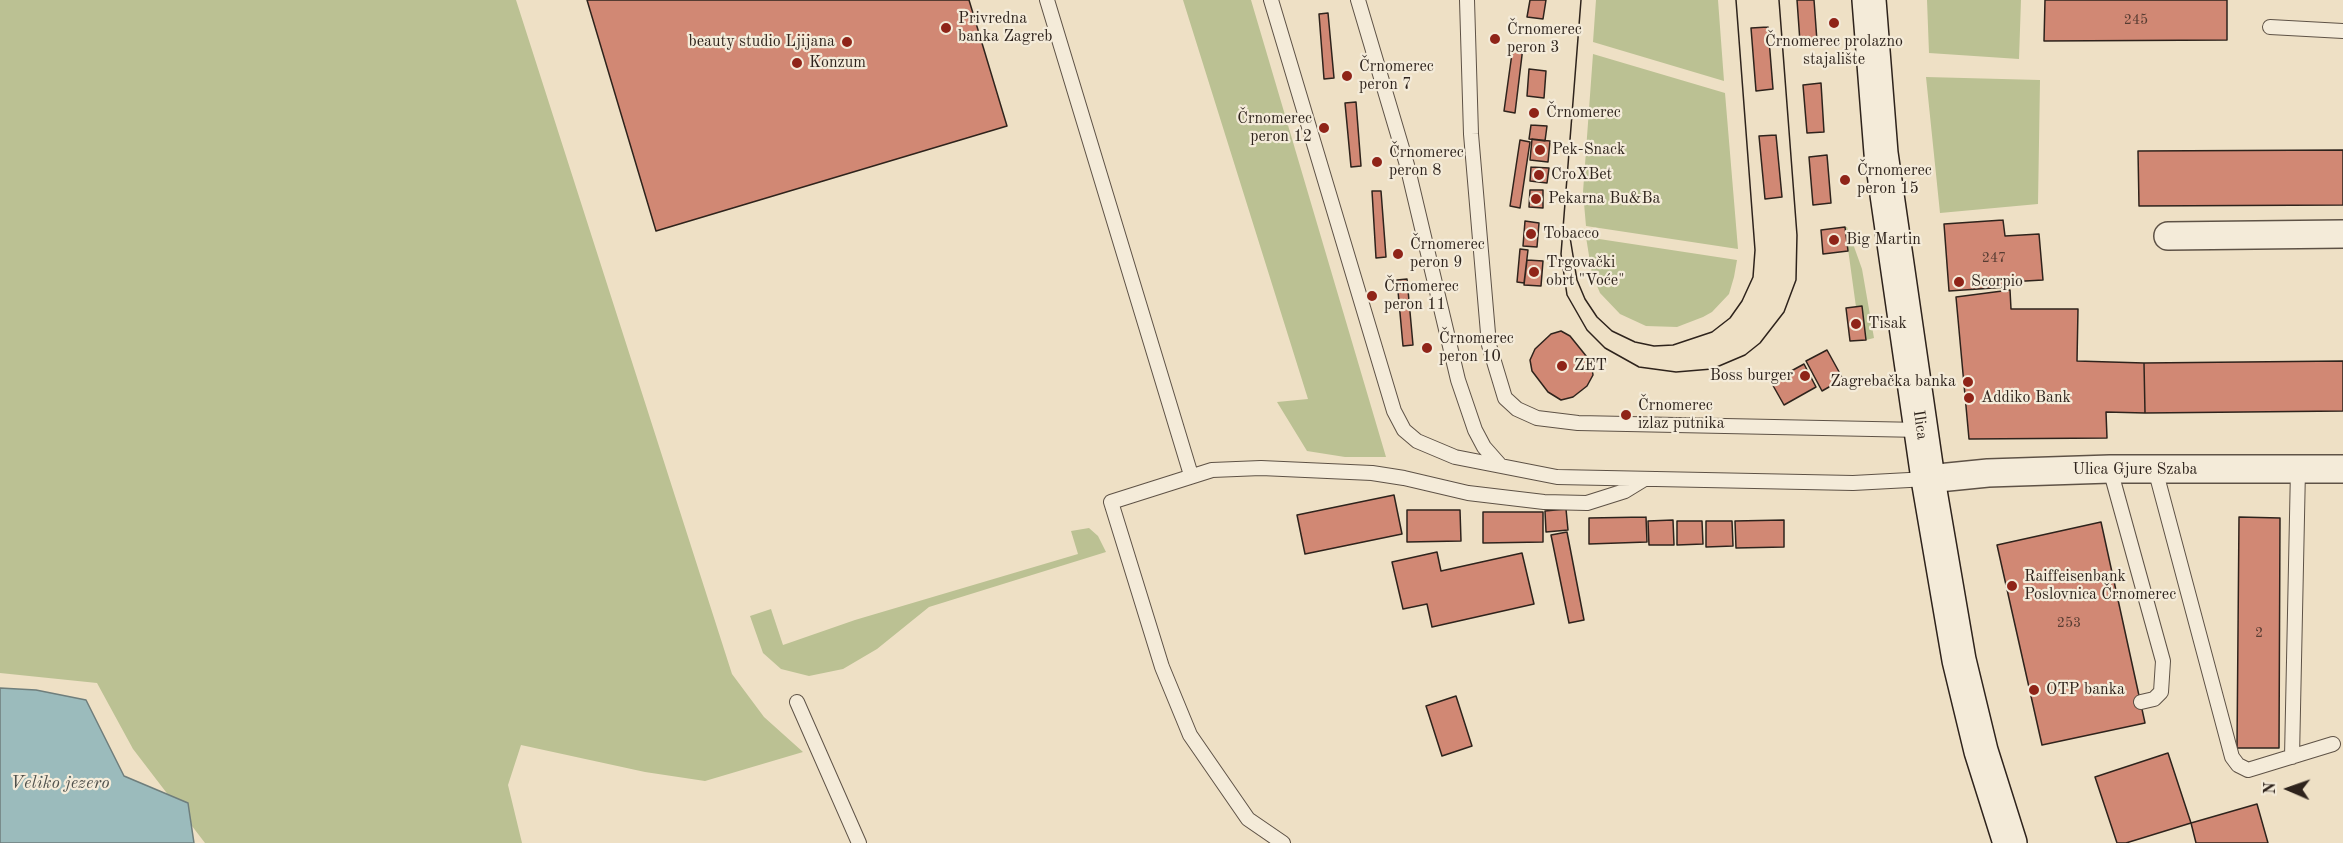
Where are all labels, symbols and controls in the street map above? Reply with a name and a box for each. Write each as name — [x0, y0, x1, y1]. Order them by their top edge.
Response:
place label: Privredna banka Zagreb — [958, 9, 1053, 47]
house number: 245 — [2124, 12, 2148, 28]
marker: Črnomerec prolazno stajalište — [1827, 16, 1841, 30]
place label: Črnomerec peron 3 — [1507, 20, 1582, 58]
marker: Privredna banka Zagreb — [939, 21, 953, 35]
place label: beauty studio Ljijana — [689, 32, 835, 52]
marker: Črnomerec peron 3 — [1488, 32, 1502, 46]
place label: Črnomerec prolazno stajalište — [1765, 32, 1903, 70]
marker: beauty studio Ljijana — [840, 35, 854, 49]
place label: Konzum — [809, 53, 866, 73]
marker: Konzum — [790, 56, 804, 70]
place label: Črnomerec peron 7 — [1359, 57, 1434, 95]
marker: Črnomerec peron 7 — [1340, 69, 1354, 83]
place label: Črnomerec — [1546, 103, 1621, 123]
marker: Črnomerec — [1527, 106, 1541, 120]
place label: Črnomerec peron 12 — [1237, 109, 1312, 147]
marker: Črnomerec peron 12 — [1317, 121, 1331, 135]
place label: Pek-Snack — [1552, 140, 1625, 160]
place label: Črnomerec peron 8 — [1389, 143, 1464, 181]
marker: Pek-Snack — [1533, 143, 1547, 157]
marker: Črnomerec peron 8 — [1370, 155, 1384, 169]
place label: Črnomerec peron 15 — [1857, 161, 1932, 199]
place label: CroXBet — [1551, 165, 1612, 185]
marker: CroXBet — [1532, 168, 1546, 182]
marker: Črnomerec peron 15 — [1838, 173, 1852, 187]
place label: Pekarna Bu&Ba — [1548, 189, 1660, 209]
marker: Pekarna Bu&Ba — [1529, 192, 1543, 206]
place label: Tobacco — [1543, 224, 1599, 244]
marker: Tobacco — [1524, 227, 1538, 241]
place label: Big Martin — [1846, 230, 1921, 250]
marker: Big Martin — [1827, 233, 1841, 247]
place label: Črnomerec peron 9 — [1410, 235, 1485, 273]
marker: Črnomerec peron 9 — [1391, 247, 1405, 261]
house number: 247 — [1982, 250, 2006, 266]
place label: Trgovački obrt "Voće" — [1546, 253, 1624, 291]
marker: Trgovački obrt "Voće" — [1527, 265, 1541, 279]
place label: Scorpio — [1971, 272, 2023, 292]
marker: Scorpio — [1952, 275, 1966, 289]
place label: Črnomerec peron 11 — [1384, 277, 1459, 315]
marker: Črnomerec peron 11 — [1365, 289, 1379, 303]
place label: Tisak — [1868, 314, 1907, 334]
marker: Tisak — [1849, 317, 1863, 331]
place label: Črnomerec peron 10 — [1439, 329, 1514, 367]
marker: Črnomerec peron 10 — [1420, 341, 1434, 355]
place label: ZET — [1574, 356, 1607, 376]
marker: ZET — [1555, 359, 1569, 373]
place label: Boss burger — [1710, 366, 1793, 386]
marker: Boss burger — [1798, 369, 1812, 383]
place label: Zagrebačka banka — [1830, 372, 1956, 392]
marker: Zagrebačka banka — [1961, 375, 1975, 389]
place label: Addiko Bank — [1981, 388, 2071, 408]
marker: Addiko Bank — [1962, 391, 1976, 405]
place label: Črnomerec izlaz putnika — [1638, 396, 1725, 434]
marker: Črnomerec izlaz putnika — [1619, 408, 1633, 422]
street label: Ilica — [1908, 409, 1932, 441]
street label: Ulica Gjure Szaba — [2072, 460, 2198, 480]
place label: Raiffeisenbank Poslovnica Črnomerec — [2024, 567, 2176, 605]
marker: Raiffeisenbank Poslovnica Črnomerec — [2005, 579, 2019, 593]
house number: 253 — [2057, 615, 2081, 631]
house number: 2 — [2255, 625, 2263, 641]
place label: OTP banka — [2046, 680, 2125, 700]
marker: OTP banka — [2027, 683, 2041, 697]
north arrow — [2259, 759, 2319, 819]
water label: Veliko jezero — [11, 772, 109, 794]
text: N — [2263, 782, 2279, 795]

